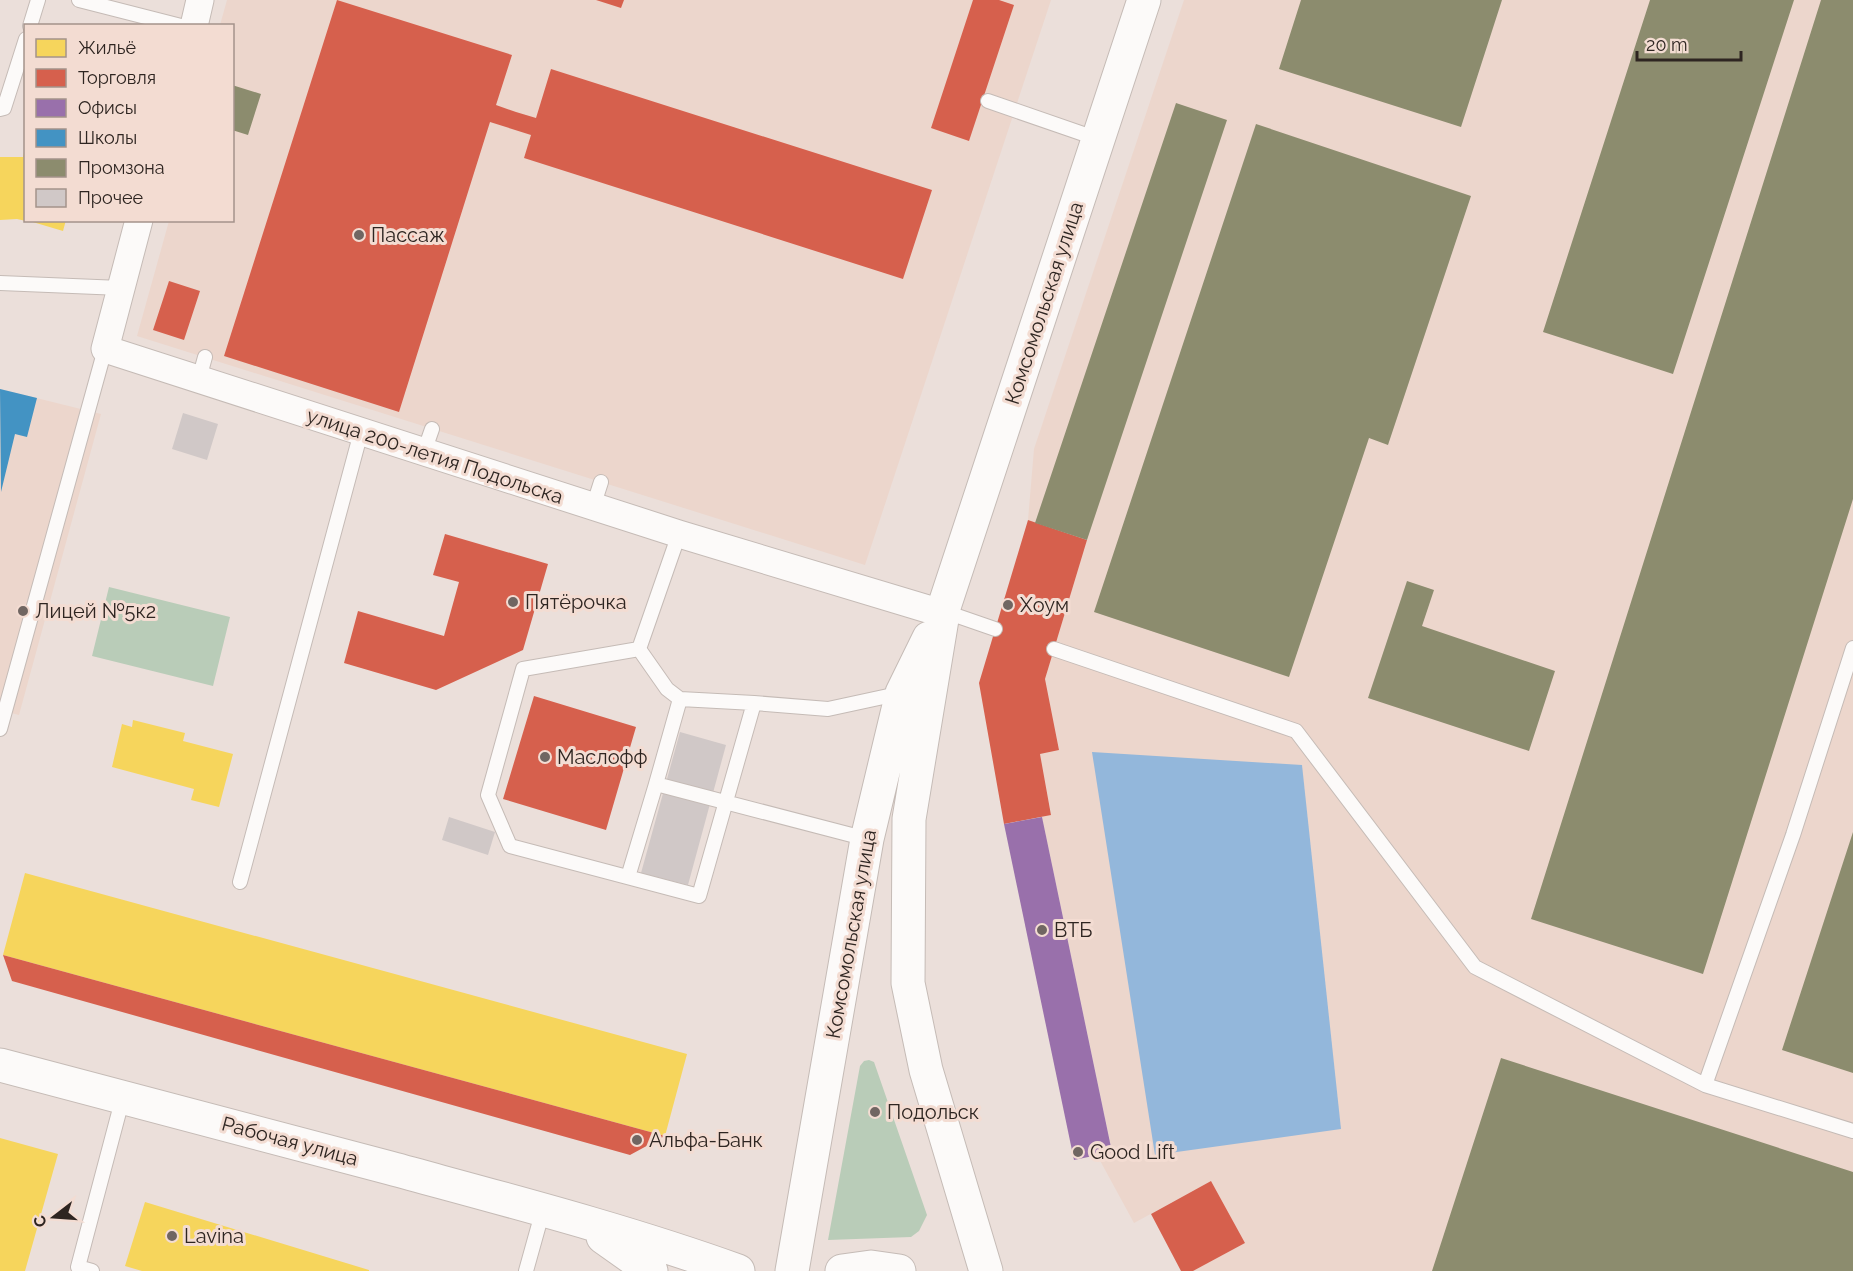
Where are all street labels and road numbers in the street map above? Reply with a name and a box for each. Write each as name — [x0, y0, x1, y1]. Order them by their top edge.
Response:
street label: Комсомольская улица — [1000, 199, 1088, 407]
street label: улица 200-летия Подольска — [304, 403, 566, 509]
street label: Комсомольская улица — [821, 828, 881, 1040]
street label: Рабочая улица — [219, 1111, 361, 1171]

